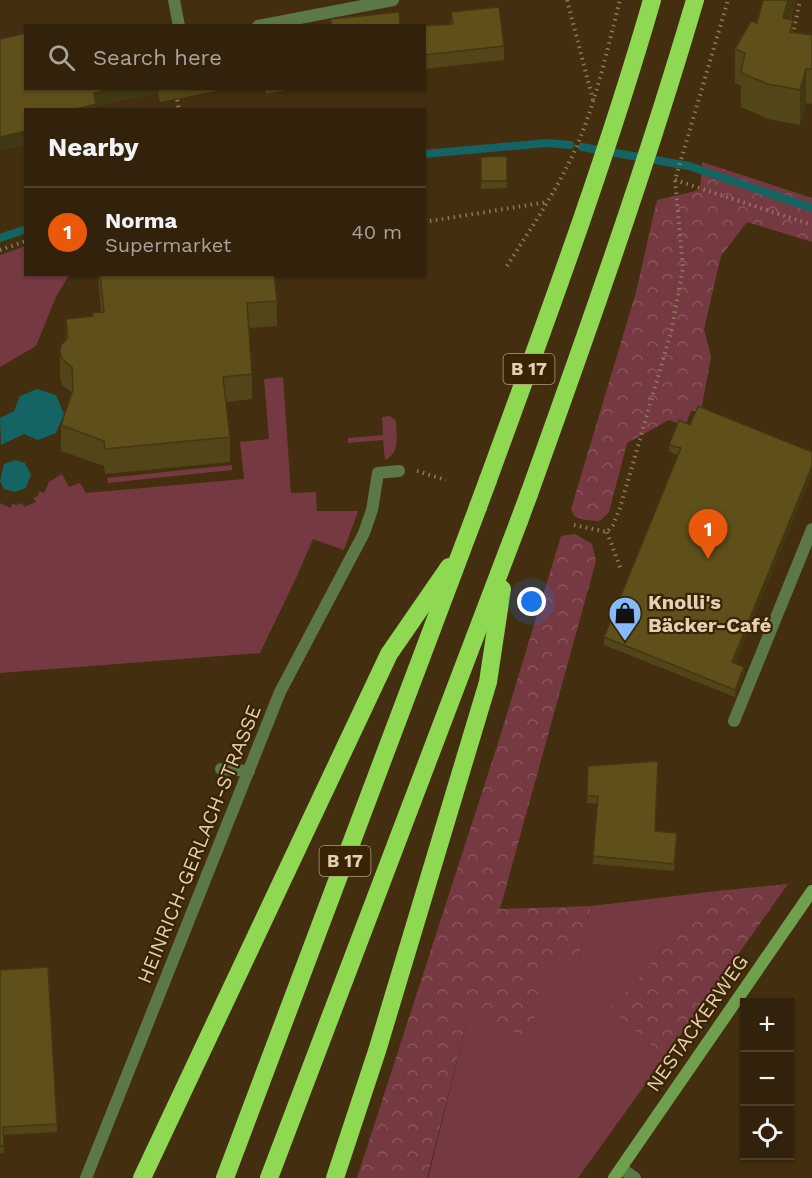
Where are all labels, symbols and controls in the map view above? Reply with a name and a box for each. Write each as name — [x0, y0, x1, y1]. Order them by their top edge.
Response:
search box — [24, 24, 426, 90]
icon: search — [45, 41, 78, 74]
text: Search here — [93, 45, 222, 70]
text: Nearby — [48, 132, 139, 162]
text: Norma — [105, 208, 177, 233]
text: 1 — [63, 220, 72, 244]
text: 40 m — [351, 220, 402, 244]
text: Supermarket — [105, 233, 231, 257]
road number: B 17 — [504, 354, 554, 384]
pin: 1 — [688, 510, 728, 559]
your location — [517, 587, 546, 616]
place label: Knolli's Bäcker-Café — [648, 590, 771, 637]
shop icon: Knolli's Bäcker-Café — [607, 595, 643, 642]
street label: HEINRICH-GERLACH-STRASSE — [132, 701, 266, 987]
road number: B 17 — [320, 846, 370, 876]
street label: NESTACKERWEG — [641, 950, 753, 1096]
map controls — [740, 998, 794, 1160]
button: + — [740, 998, 794, 1052]
button: − — [740, 1052, 794, 1106]
button: locate — [740, 1106, 794, 1160]

